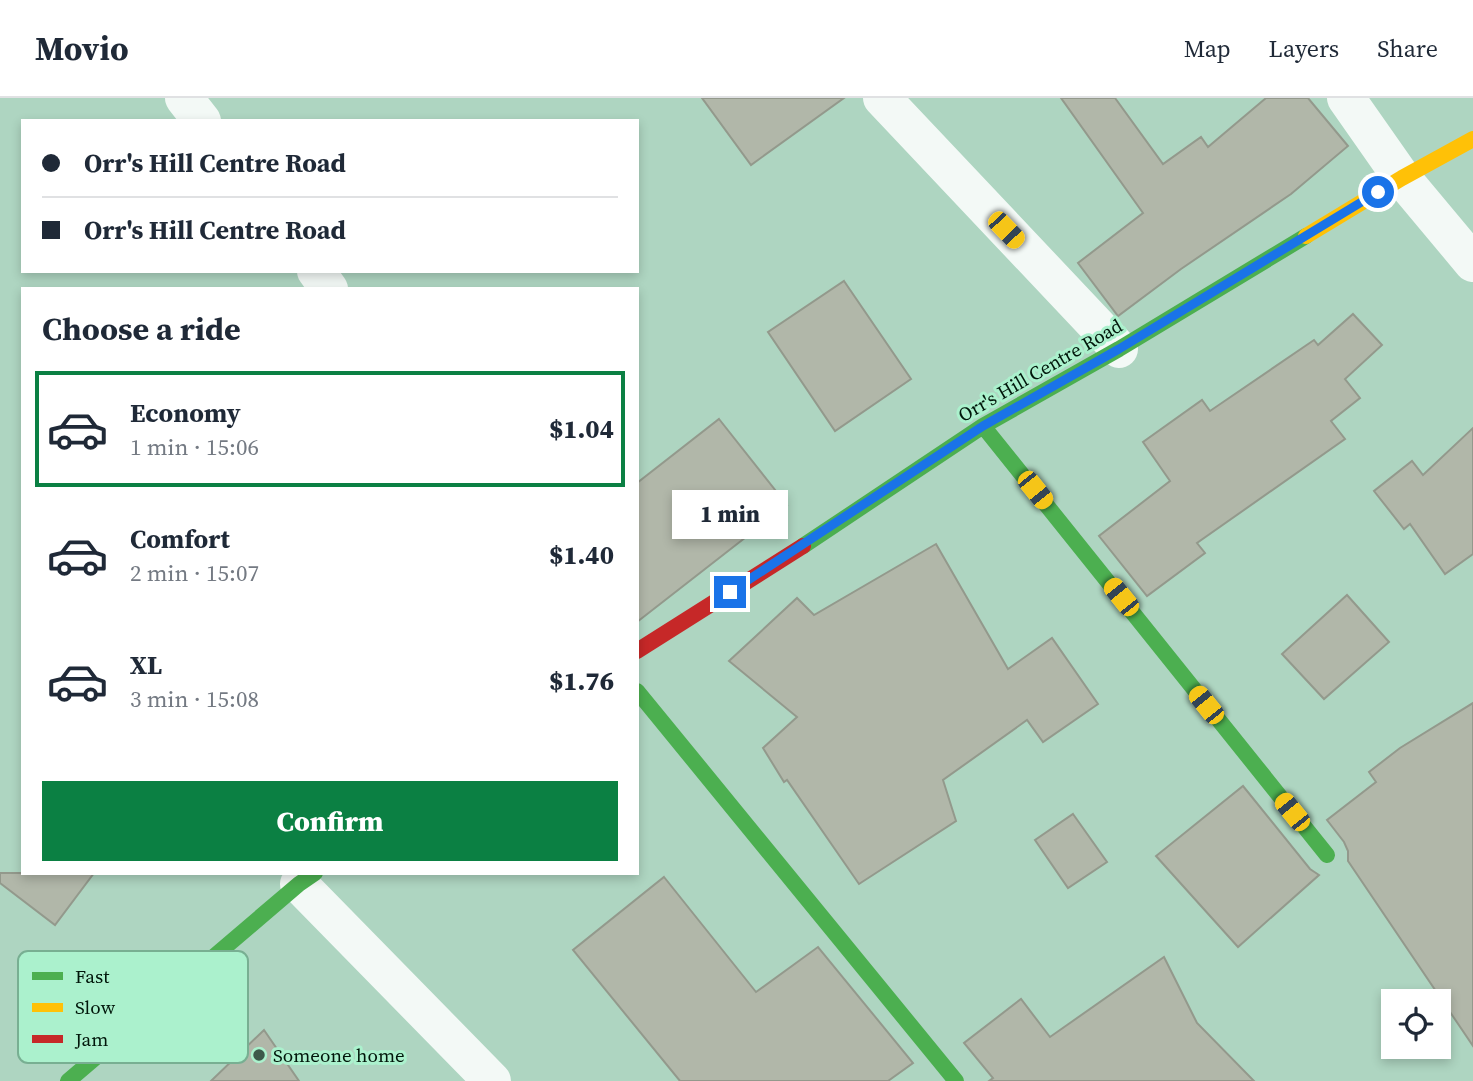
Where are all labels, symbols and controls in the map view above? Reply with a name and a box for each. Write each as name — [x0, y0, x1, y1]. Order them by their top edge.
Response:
text: Movio — [35, 26, 129, 71]
text: Map — [1184, 32, 1231, 65]
text: Layers — [1269, 32, 1339, 65]
text: Share — [1377, 32, 1438, 65]
text: Orr's Hill Centre Road — [84, 145, 346, 181]
route start — [1362, 176, 1394, 208]
car — [984, 208, 1029, 252]
text: Orr's Hill Centre Road — [84, 212, 346, 248]
text: Choose a ride — [42, 307, 241, 351]
street label: Orr's Hill Centre Road — [953, 312, 1127, 428]
text: Economy — [130, 395, 241, 431]
icon: car — [46, 398, 109, 461]
text: $1.04 — [549, 411, 614, 447]
text: 1 min · 15:06 — [130, 431, 259, 463]
car — [1014, 467, 1057, 513]
callout: 1 min — [672, 490, 788, 540]
text: 1 min — [700, 498, 760, 530]
text: Comfort — [130, 521, 230, 557]
icon: car — [46, 524, 109, 587]
text: $1.40 — [549, 537, 614, 573]
text: 2 min · 15:07 — [130, 557, 259, 589]
car — [1100, 574, 1143, 620]
route end — [714, 576, 746, 608]
text: XL — [130, 647, 162, 683]
icon: car — [46, 650, 109, 713]
text: $1.76 — [549, 663, 614, 699]
car — [1185, 682, 1228, 728]
text: 3 min · 15:08 — [130, 683, 259, 715]
button: Confirm — [42, 781, 618, 861]
car — [1271, 789, 1314, 835]
legend — [18, 951, 248, 1063]
text: Fast — [75, 963, 110, 989]
map controls — [1381, 989, 1451, 1059]
button: locate — [1381, 989, 1451, 1059]
text: Slow — [75, 994, 116, 1020]
text: Jam — [74, 1026, 108, 1052]
place label: Someone home — [273, 1042, 405, 1068]
marker: Someone home — [251, 1047, 267, 1063]

